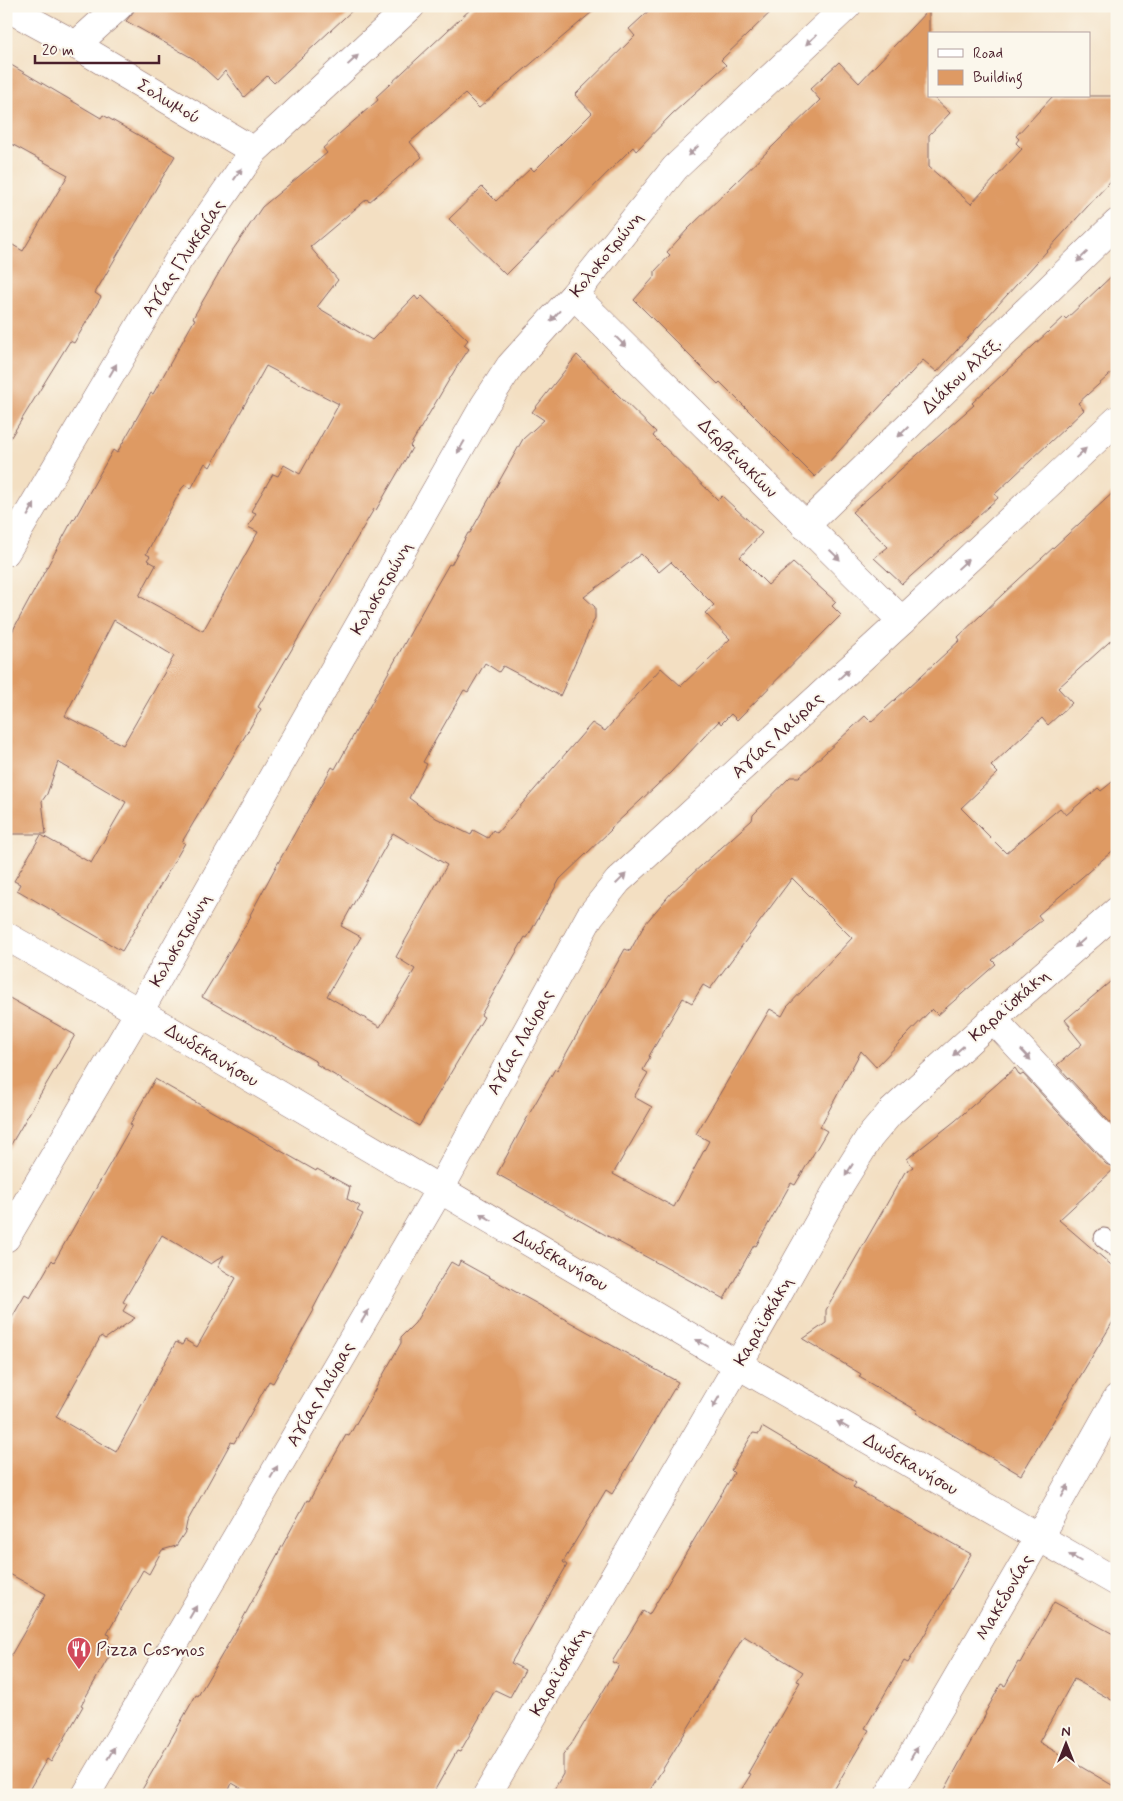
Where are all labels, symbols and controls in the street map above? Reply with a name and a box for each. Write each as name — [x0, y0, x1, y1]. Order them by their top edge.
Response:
scale bar — [35, 32, 159, 64]
legend — [928, 32, 1090, 98]
one-way arrow — [806, 34, 818, 46]
text: 20 m — [42, 41, 74, 61]
text: Road — [973, 44, 1003, 64]
one-way arrow — [347, 54, 359, 66]
text: Building — [973, 68, 1023, 89]
street label: Σολωμού — [132, 74, 205, 130]
one-way arrow — [688, 145, 700, 157]
one-way arrow — [233, 167, 243, 181]
street label: Αγίας Γλυκερίας — [137, 195, 231, 322]
street label: Κολοκοτρώνη — [564, 206, 649, 303]
one-way arrow — [1076, 251, 1088, 263]
one-way arrow — [549, 309, 561, 321]
street label: Διάκου Αλεξ. — [917, 332, 1007, 420]
one-way arrow — [615, 336, 627, 348]
one-way arrow — [109, 363, 118, 376]
street label: Δερβενακίων — [692, 414, 782, 504]
one-way arrow — [897, 425, 909, 437]
one-way arrow — [456, 440, 465, 453]
one-way arrow — [1075, 447, 1087, 459]
one-way arrow — [27, 502, 35, 517]
street label: Κολοκοτρώνη — [345, 537, 418, 640]
one-way arrow — [829, 549, 841, 561]
one-way arrow — [956, 558, 968, 570]
one-way arrow — [837, 669, 850, 680]
street label: Αγίας Λαύρας — [727, 687, 829, 784]
one-way arrow — [615, 873, 627, 885]
street label: Κολοκοτρώνη — [144, 889, 217, 992]
one-way arrow — [1074, 937, 1086, 948]
street label: Καραϊσκάκη — [964, 964, 1055, 1048]
street label: Αγίας Λαύρας — [482, 985, 560, 1100]
street label: Δωδεκανήσου — [160, 1018, 263, 1093]
one-way arrow — [952, 1045, 965, 1056]
one-way arrow — [1020, 1048, 1032, 1060]
one-way arrow — [844, 1163, 854, 1176]
one-way arrow — [480, 1212, 493, 1221]
street label: Δωδεκανήσου — [509, 1224, 612, 1298]
street label: Καραϊσκάκη — [729, 1272, 799, 1371]
one-way arrow — [361, 1309, 369, 1324]
street label: Αγίας Λαύρας — [281, 1338, 361, 1451]
one-way arrow — [695, 1339, 708, 1348]
one-way arrow — [712, 1395, 721, 1408]
one-way arrow — [836, 1420, 849, 1429]
street label: Δωδεκανήσου — [859, 1428, 962, 1502]
one-way arrow — [270, 1465, 279, 1478]
one-way arrow — [1061, 1483, 1069, 1498]
street label: Μακεδονίας — [970, 1550, 1039, 1645]
one-way arrow — [1067, 1554, 1082, 1562]
one-way arrow — [188, 1606, 197, 1619]
street label: Καραϊσκάκη — [525, 1622, 595, 1721]
restaurant icon: Pizza Cosmos — [66, 1636, 92, 1670]
place label: Pizza Cosmos — [96, 1638, 205, 1662]
north arrow — [1040, 1718, 1090, 1768]
text: N — [1061, 1723, 1071, 1741]
one-way arrow — [106, 1746, 115, 1759]
one-way arrow — [909, 1746, 918, 1759]

